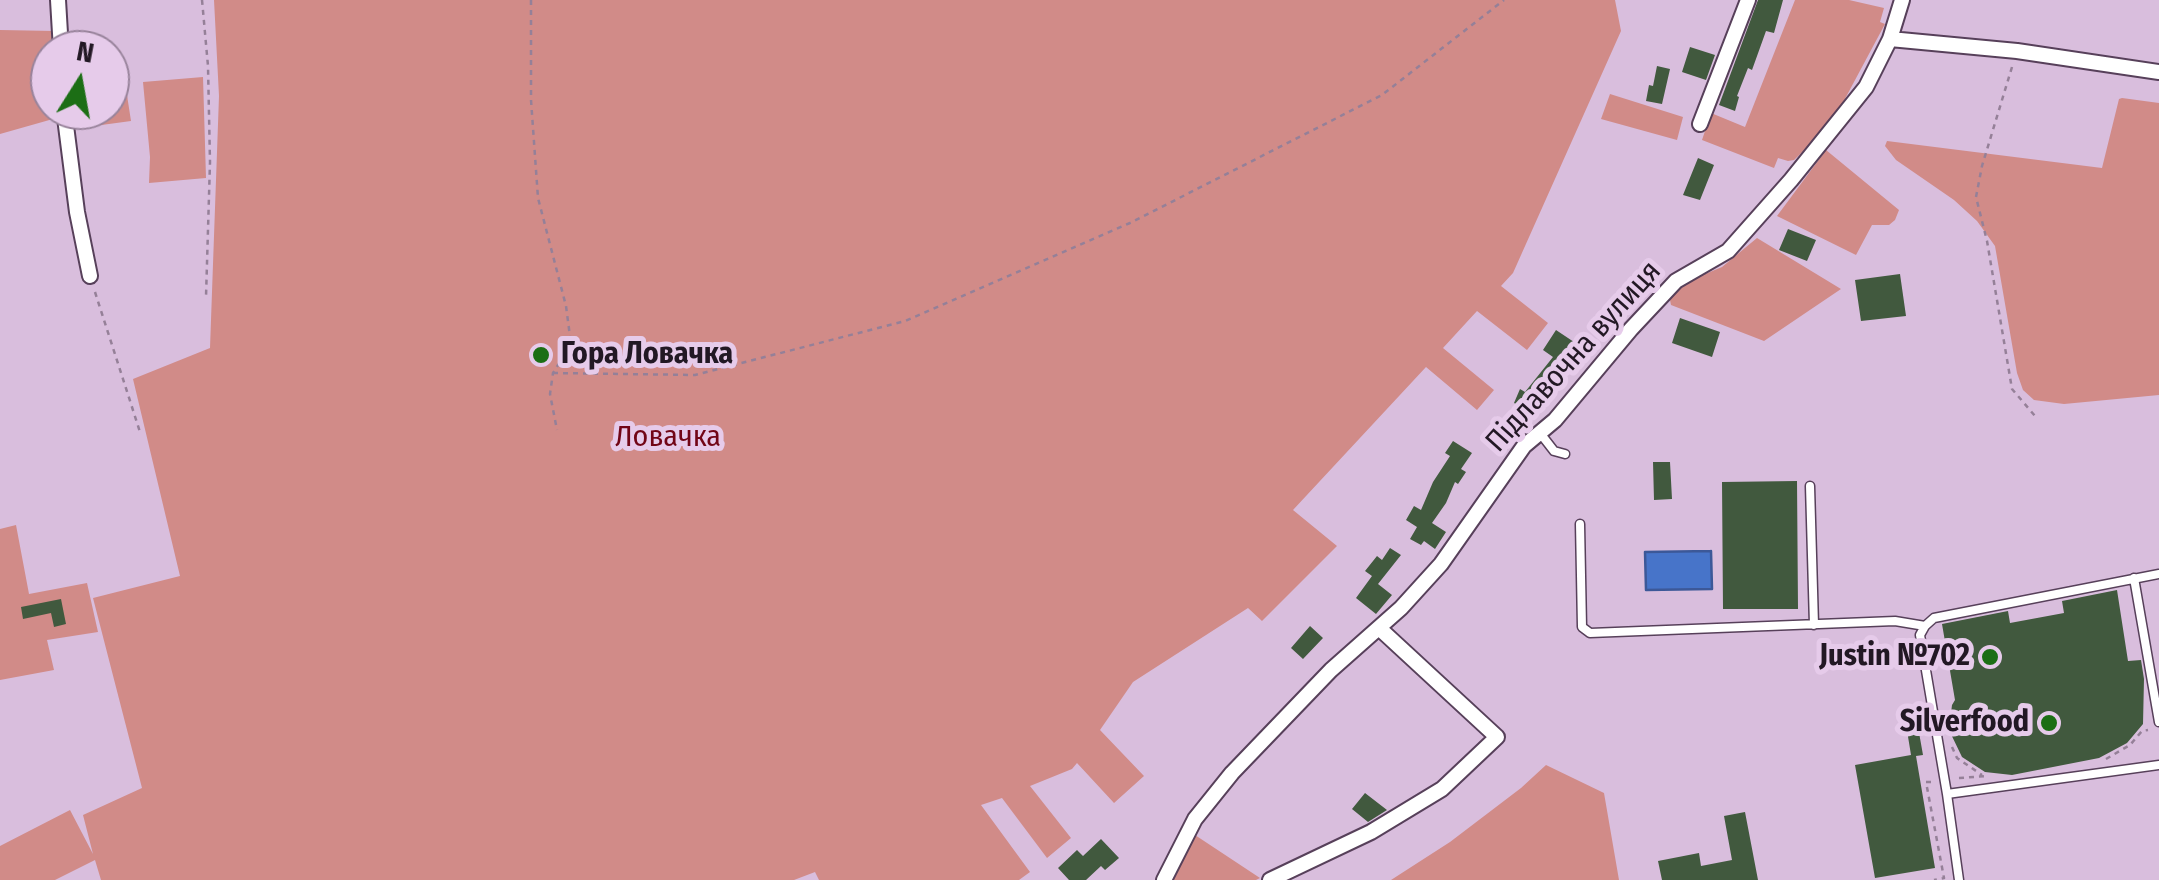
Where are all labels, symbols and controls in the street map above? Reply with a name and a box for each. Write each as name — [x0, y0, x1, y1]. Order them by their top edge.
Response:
north arrow — [30, 30, 130, 130]
text: N — [74, 34, 97, 70]
street label: Підлавочна вулиця — [1479, 254, 1669, 460]
place label: Гора Ловачка — [561, 337, 733, 373]
marker: Гора Ловачка — [530, 344, 552, 366]
park label: Ловачка — [615, 420, 721, 456]
place label: Justin №702 — [1819, 639, 1970, 675]
marker: Justin №702 — [1979, 646, 2001, 668]
place label: Silverfood — [1900, 705, 2029, 741]
marker: Silverfood — [2038, 712, 2060, 734]

